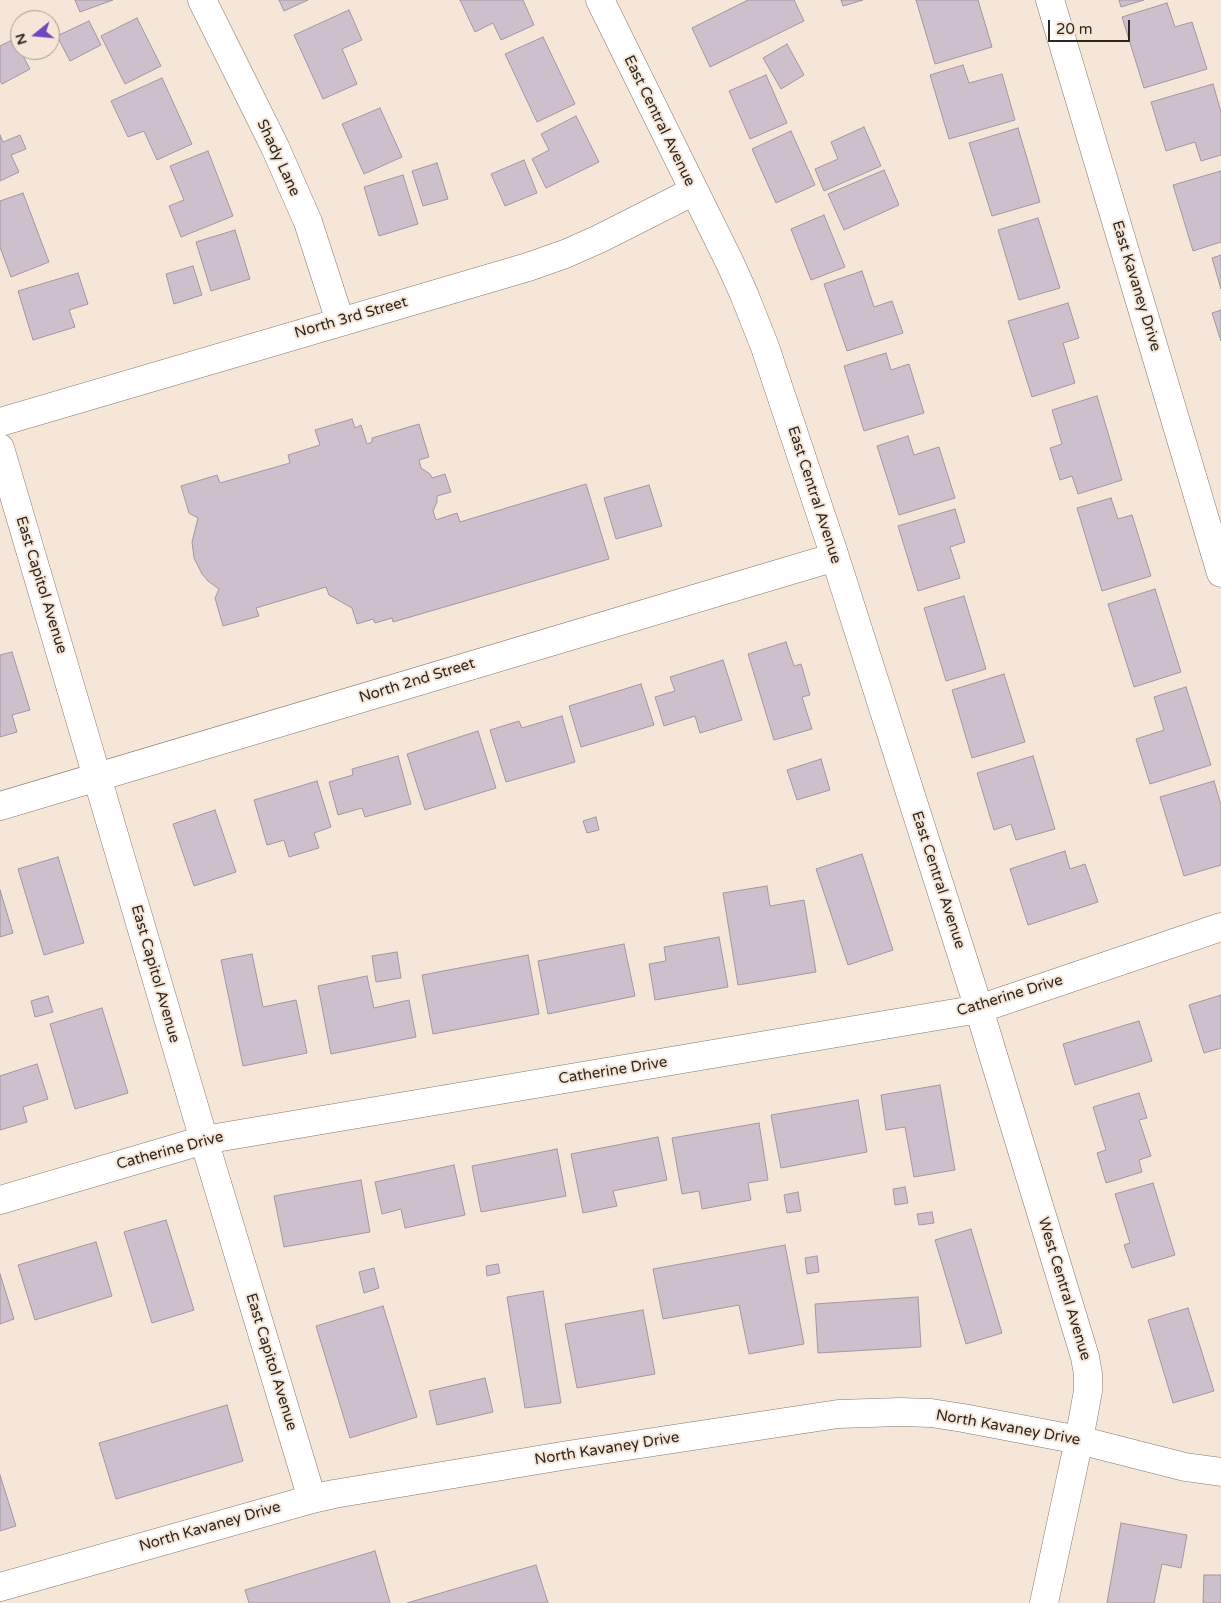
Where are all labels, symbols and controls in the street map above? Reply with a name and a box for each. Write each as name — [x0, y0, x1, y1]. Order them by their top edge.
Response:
north arrow — [10, 10, 60, 60]
scale bar — [1051, 10, 1134, 42]
text: 20 m — [1056, 20, 1093, 38]
text: N — [11, 31, 31, 47]
street label: East Central Avenue — [619, 53, 699, 189]
street label: Shady Lane — [252, 117, 304, 199]
street label: East Kavaney Drive — [1108, 218, 1164, 354]
street label: North 3rd Street — [292, 293, 410, 343]
street label: East Central Avenue — [783, 424, 845, 566]
street label: East Capitol Avenue — [12, 514, 70, 656]
street label: North 2nd Street — [357, 655, 477, 707]
street label: East Central Avenue — [907, 809, 969, 951]
street label: East Capitol Avenue — [127, 903, 183, 1045]
street label: Catherine Drive — [955, 971, 1065, 1021]
street label: Catherine Drive — [557, 1054, 669, 1088]
street label: Catherine Drive — [115, 1128, 225, 1174]
street label: West Central Avenue — [1034, 1215, 1094, 1363]
street label: East Capitol Avenue — [242, 1291, 300, 1433]
street label: North Kavaney Drive — [934, 1406, 1082, 1450]
street label: North Kavaney Drive — [533, 1429, 681, 1469]
street label: North Kavaney Drive — [137, 1498, 283, 1556]

